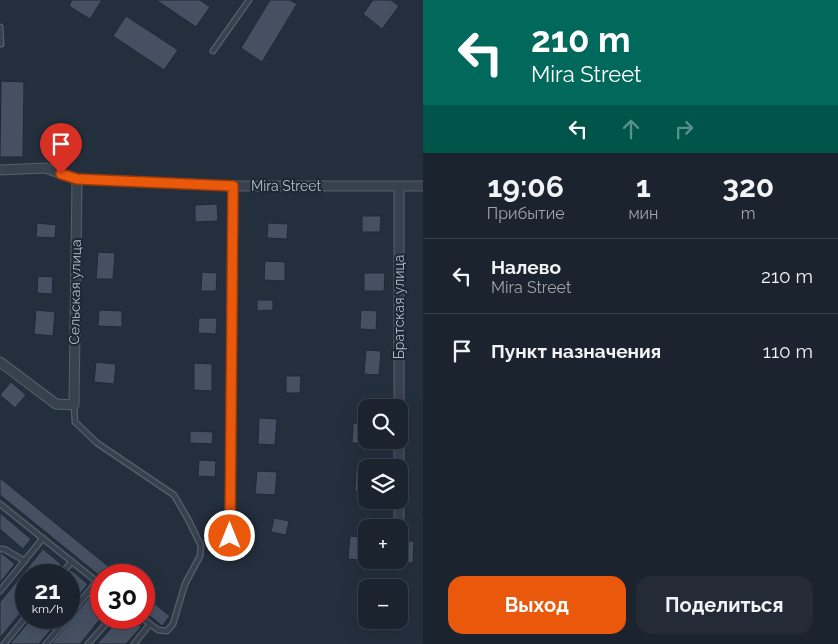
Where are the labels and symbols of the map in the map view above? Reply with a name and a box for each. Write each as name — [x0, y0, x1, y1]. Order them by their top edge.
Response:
pin — [40, 123, 82, 174]
street label: Mira Street — [251, 178, 321, 194]
street label: Сельская улица — [66, 239, 84, 345]
street label: Братская улица — [391, 255, 407, 359]
position arrow — [203, 509, 255, 561]
speed limit sign: 30 — [90, 564, 155, 629]

